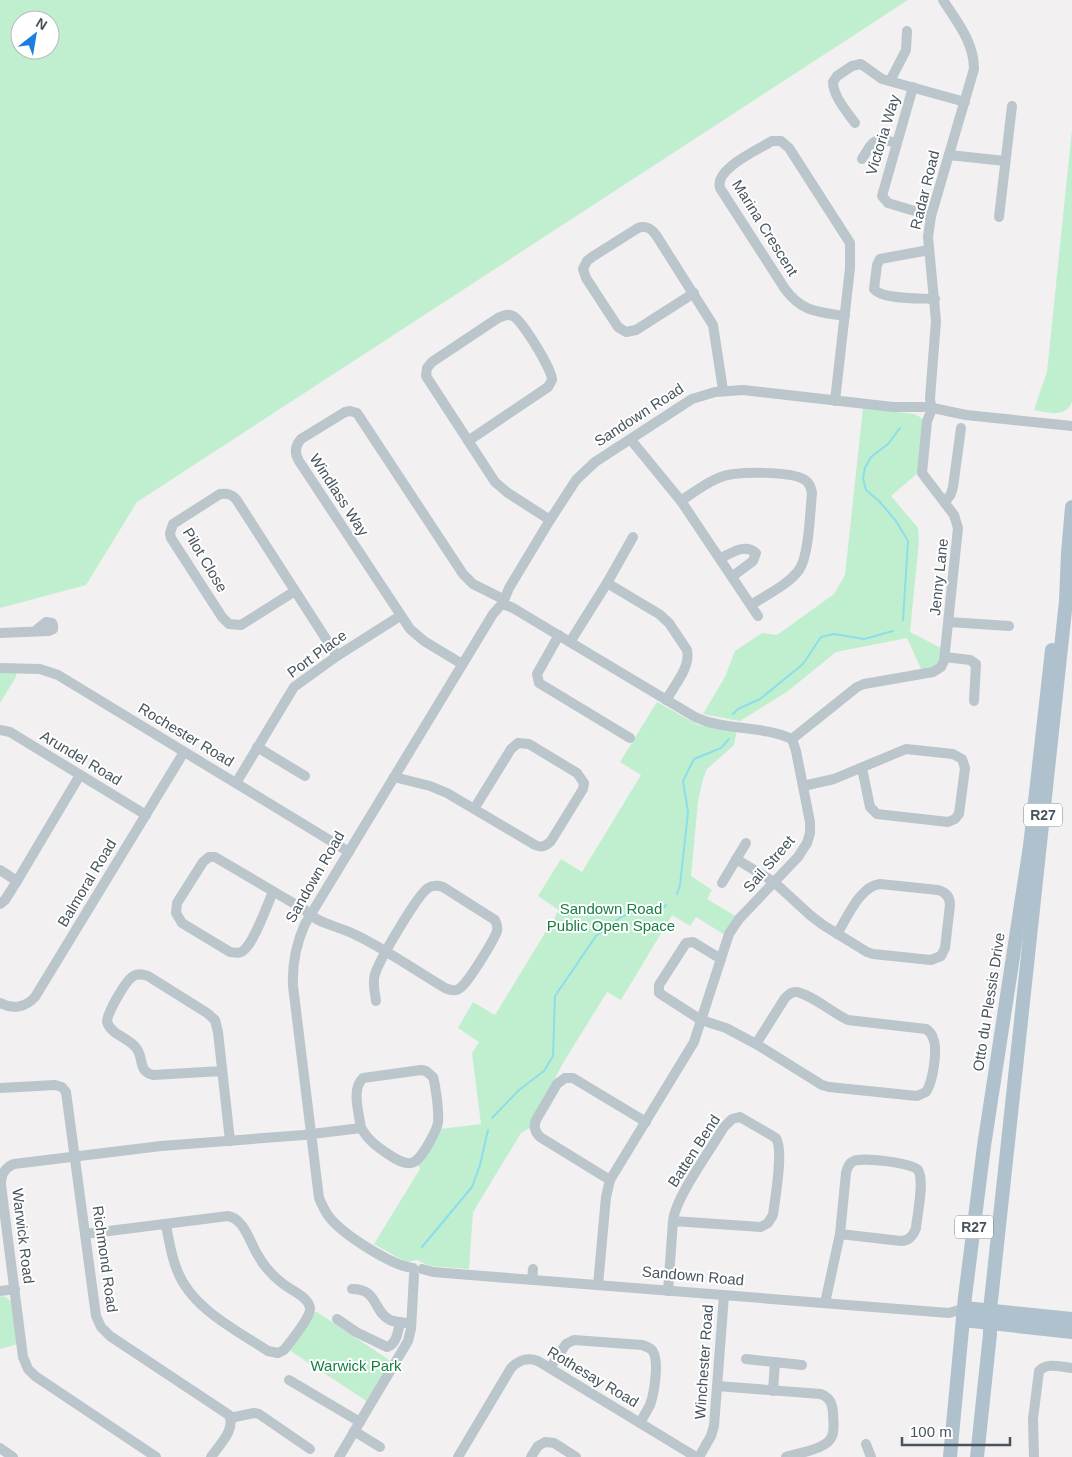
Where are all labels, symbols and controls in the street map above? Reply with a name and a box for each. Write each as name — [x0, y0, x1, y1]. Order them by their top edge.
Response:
north arrow — [10, 10, 60, 60]
text: N — [33, 14, 50, 33]
street label: Victoria Way — [862, 92, 903, 177]
street label: Radar Road — [906, 149, 943, 231]
street label: Marina Crescent — [729, 177, 802, 280]
street label: Sandown Road — [591, 380, 686, 450]
street label: Windlass Way — [307, 450, 373, 539]
street label: Pilot Close — [180, 525, 231, 595]
street label: Jenny Lane — [926, 537, 951, 616]
street label: Port Place — [284, 626, 350, 681]
street label: Rochester Road — [135, 699, 237, 770]
street label: Arundel Road — [38, 727, 125, 788]
road number: R27 — [1024, 804, 1062, 826]
street label: Sandown Road — [282, 828, 348, 925]
street label: Sail Street — [740, 831, 798, 895]
street label: Balmoral Road — [54, 836, 119, 930]
park label: Sandown Road Public Open Space — [547, 900, 675, 934]
street label: Otto du Plessis Drive — [969, 931, 1008, 1072]
street label: Batten Bend — [664, 1111, 723, 1190]
street label: Warwick Road — [9, 1187, 38, 1285]
street label: Richmond Road — [90, 1204, 121, 1313]
road number: R27 — [955, 1216, 993, 1238]
street label: Sandown Road — [641, 1263, 745, 1288]
street label: Winchester Road — [691, 1304, 716, 1420]
street label: Rothesay Road — [545, 1343, 642, 1410]
park label: Warwick Park — [310, 1357, 402, 1374]
scale bar — [902, 1414, 1010, 1446]
text: 100 m — [910, 1423, 952, 1440]

